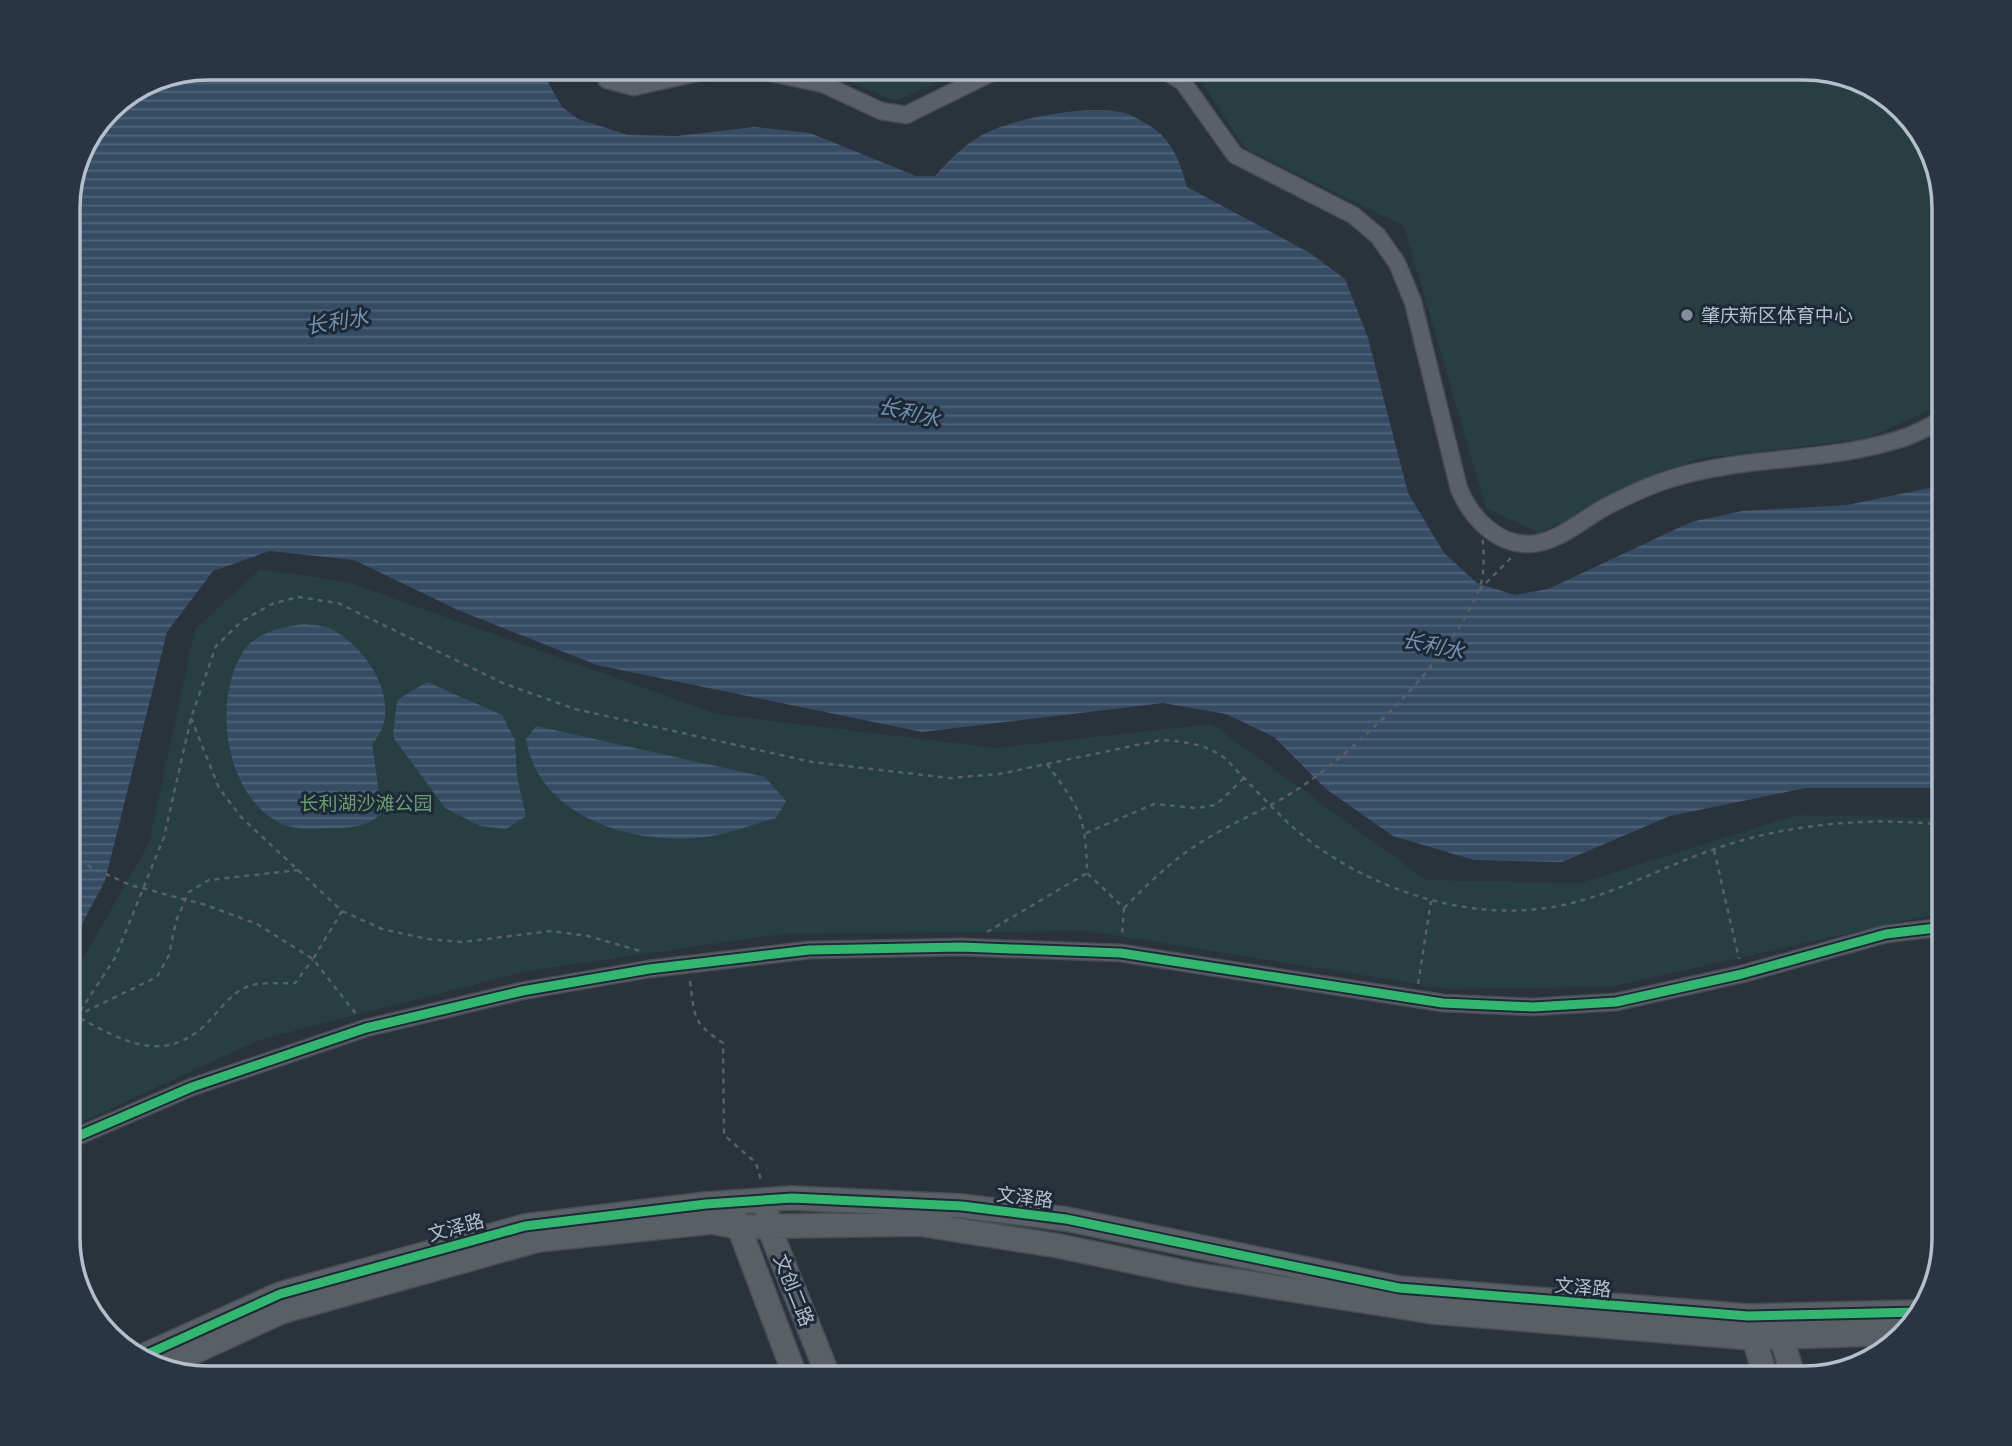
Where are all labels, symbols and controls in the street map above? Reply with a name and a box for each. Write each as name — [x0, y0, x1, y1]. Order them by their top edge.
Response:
water label: 长利水 — [304, 305, 371, 340]
place label: 肇庆新区体育中心 — [1701, 305, 1853, 327]
marker: 肇庆新区体育中心 — [1679, 307, 1695, 323]
water label: 长利水 — [875, 394, 943, 433]
water label: 长利水 — [1399, 628, 1467, 665]
park label: 长利湖沙滩公园 — [299, 793, 433, 815]
street label: 文泽路 — [995, 1184, 1055, 1212]
street label: 文泽路 — [426, 1210, 487, 1246]
street label: 文创二路 — [769, 1251, 818, 1330]
street label: 文泽路 — [1554, 1275, 1612, 1301]

